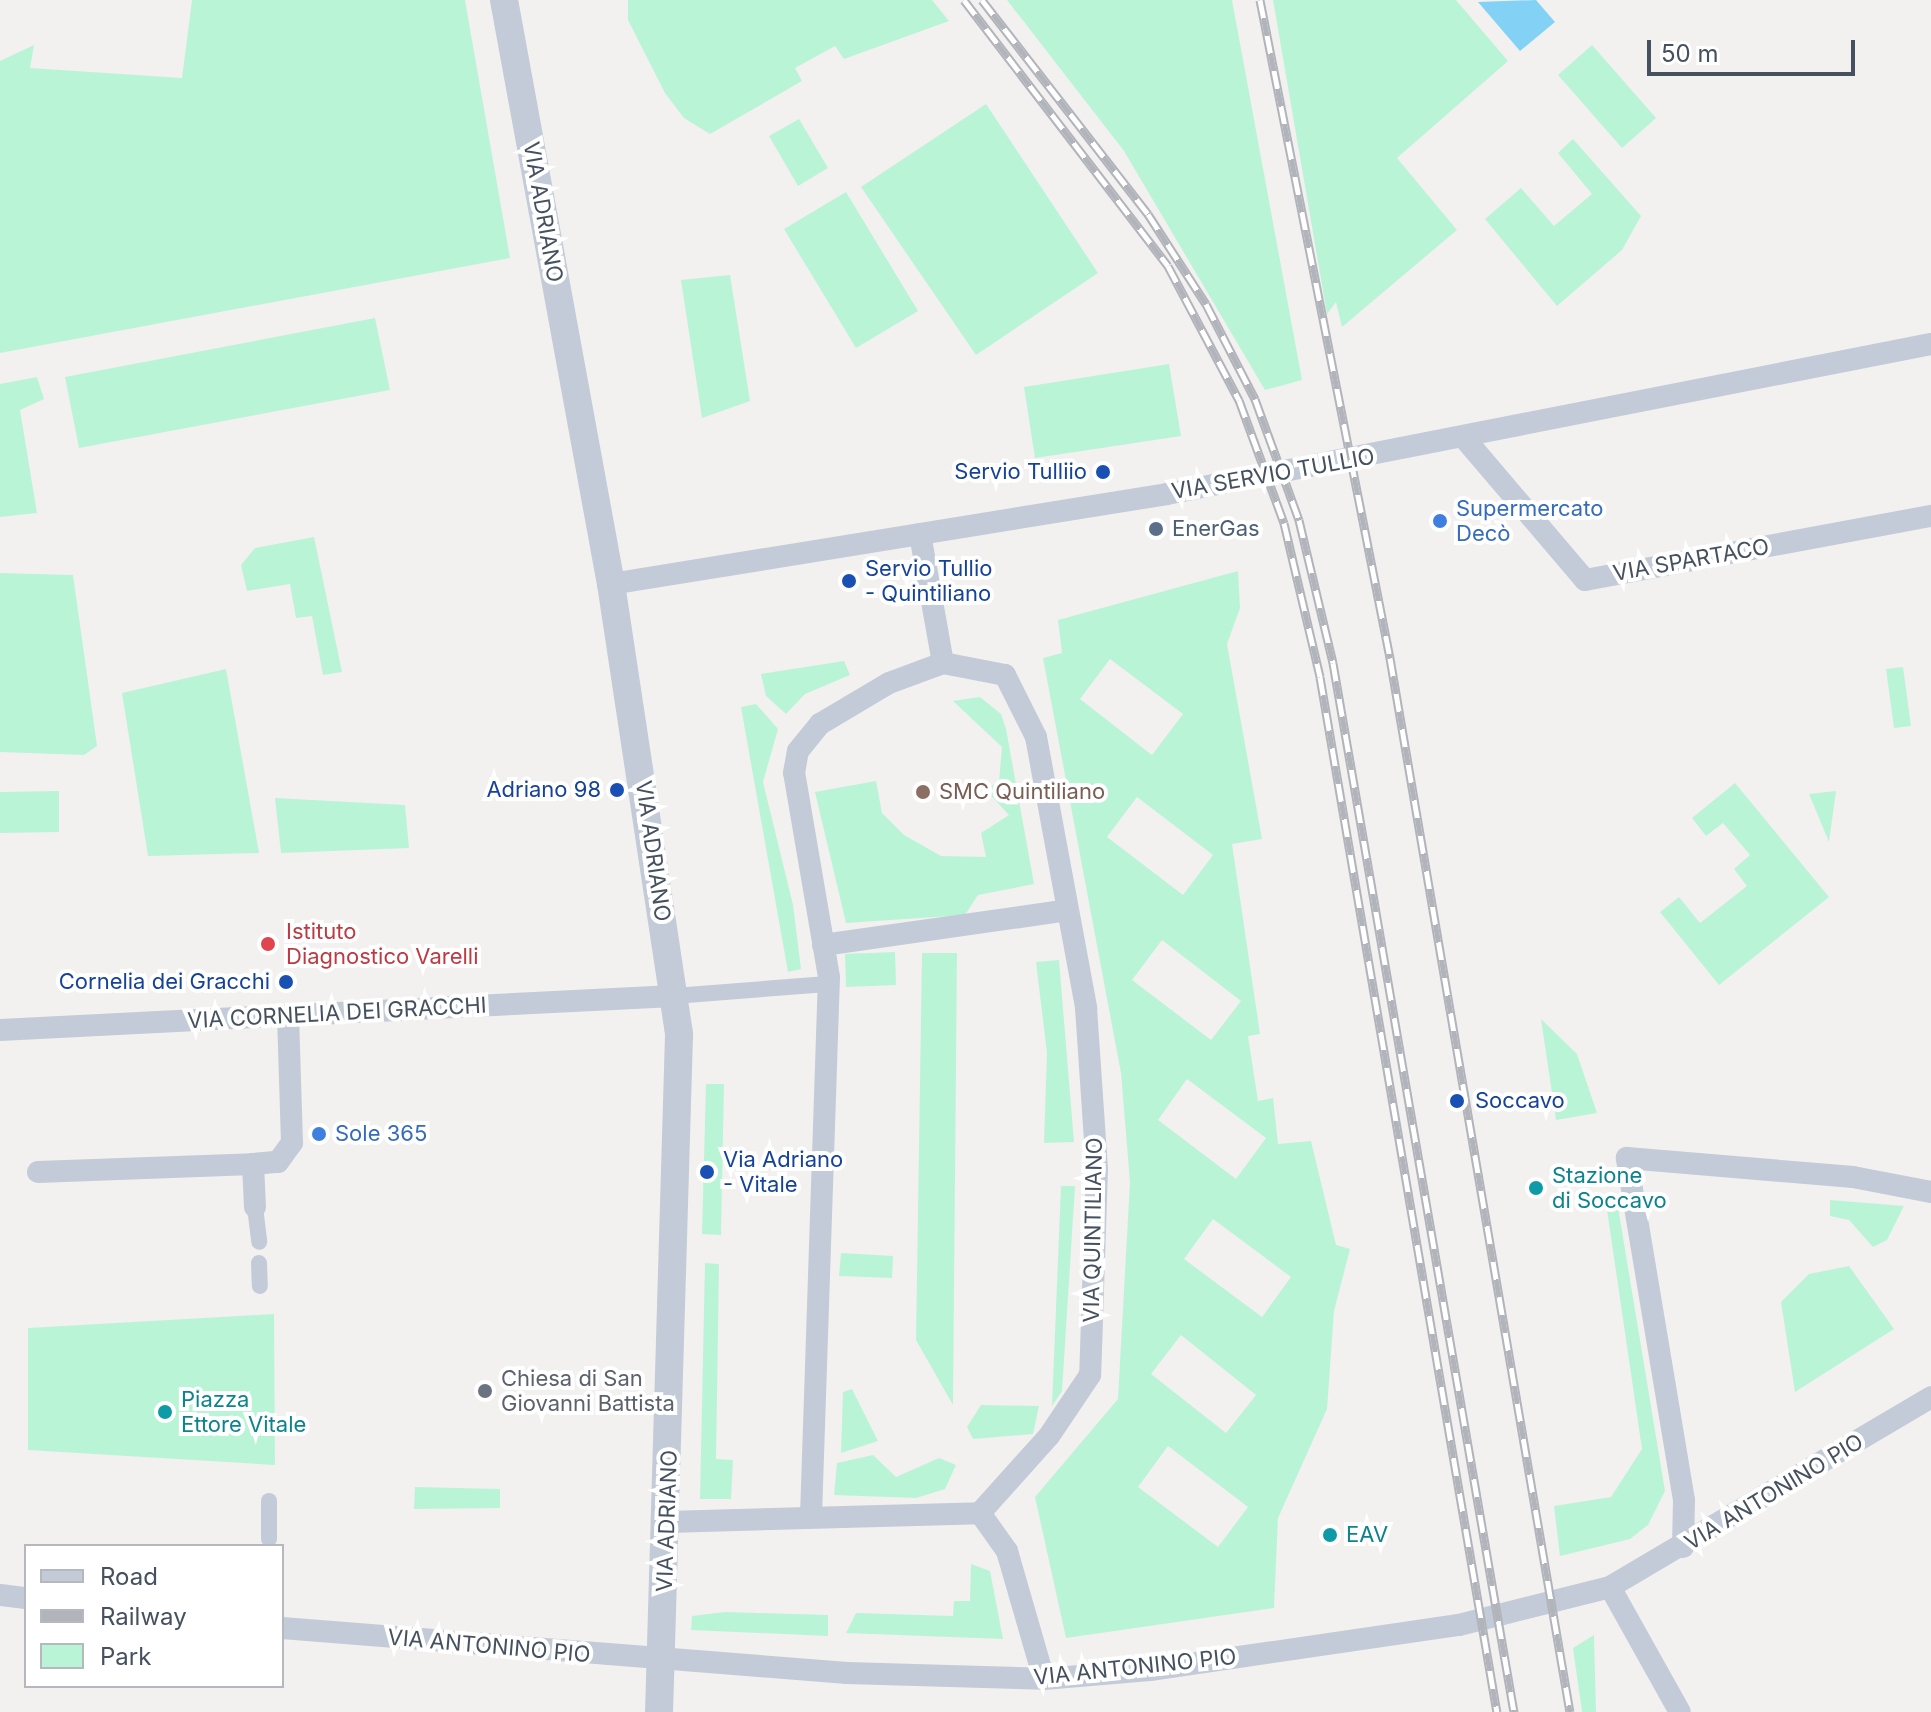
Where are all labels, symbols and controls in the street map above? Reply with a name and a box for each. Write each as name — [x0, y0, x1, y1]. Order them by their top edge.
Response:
scale bar — [1651, 24, 1859, 74]
text: 50 m — [1661, 39, 1719, 68]
street label: VIA ADRIANO — [518, 140, 568, 284]
street label: VIA SERVIO TULLIO — [1169, 443, 1377, 505]
place label: Servio Tulliio — [954, 459, 1087, 485]
marker: Servio Tulliio — [1094, 463, 1112, 481]
place label: Supermercato Decò — [1456, 495, 1603, 546]
marker: Supermercato Decò — [1431, 512, 1449, 530]
place label: EnerGas — [1172, 516, 1260, 542]
marker: EnerGas — [1147, 520, 1165, 538]
street label: VIA SPARTACO — [1611, 533, 1771, 587]
place label: Servio Tullio - Quintiliano — [865, 555, 992, 606]
marker: Servio Tullio - Quintiliano — [840, 572, 858, 590]
place label: Adriano 98 — [486, 777, 601, 803]
street label: VIA ADRIANO — [630, 779, 676, 923]
place label: SMC Quintiliano — [939, 779, 1105, 805]
marker: Adriano 98 — [608, 781, 626, 799]
marker: SMC Quintiliano — [914, 783, 932, 801]
place label: Istituto Diagnostico Varelli — [286, 918, 478, 970]
marker: Istituto Diagnostico Varelli — [257, 933, 279, 955]
place label: Cornelia dei Gracchi — [59, 969, 270, 995]
marker: Cornelia dei Gracchi — [277, 973, 295, 991]
street label: VIA CORNELIA DEI GRACCHI — [187, 992, 487, 1034]
place label: Soccavo — [1475, 1088, 1565, 1114]
marker: Soccavo — [1446, 1090, 1468, 1112]
place label: Sole 365 — [335, 1121, 427, 1147]
marker: Sole 365 — [310, 1125, 328, 1143]
street label: VIA QUINTILIANO — [1078, 1137, 1108, 1323]
place label: Via Adriano - Vitale — [723, 1146, 843, 1198]
place label: Stazione di Soccavo — [1552, 1162, 1667, 1214]
marker: Via Adriano - Vitale — [698, 1163, 716, 1181]
marker: Stazione di Soccavo — [1527, 1179, 1545, 1197]
place label: Chiesa di San Giovanni Battista — [501, 1365, 675, 1416]
marker: Chiesa di San Giovanni Battista — [476, 1382, 494, 1400]
place label: Piazza Ettore Vitale — [181, 1386, 306, 1438]
marker: Piazza Ettore Vitale — [156, 1403, 174, 1421]
street label: VIA ANTONINO PIO — [1680, 1428, 1868, 1556]
street label: VIA ADRIANO — [651, 1450, 683, 1592]
place label: EAV — [1346, 1522, 1388, 1548]
marker: EAV — [1321, 1526, 1339, 1544]
legend — [24, 1544, 284, 1688]
text: Road — [100, 1562, 158, 1591]
text: Railway — [100, 1602, 187, 1631]
street label: VIA ANTONINO PIO — [387, 1624, 591, 1668]
text: Park — [100, 1642, 151, 1671]
street label: VIA ANTONINO PIO — [1032, 1643, 1238, 1691]

